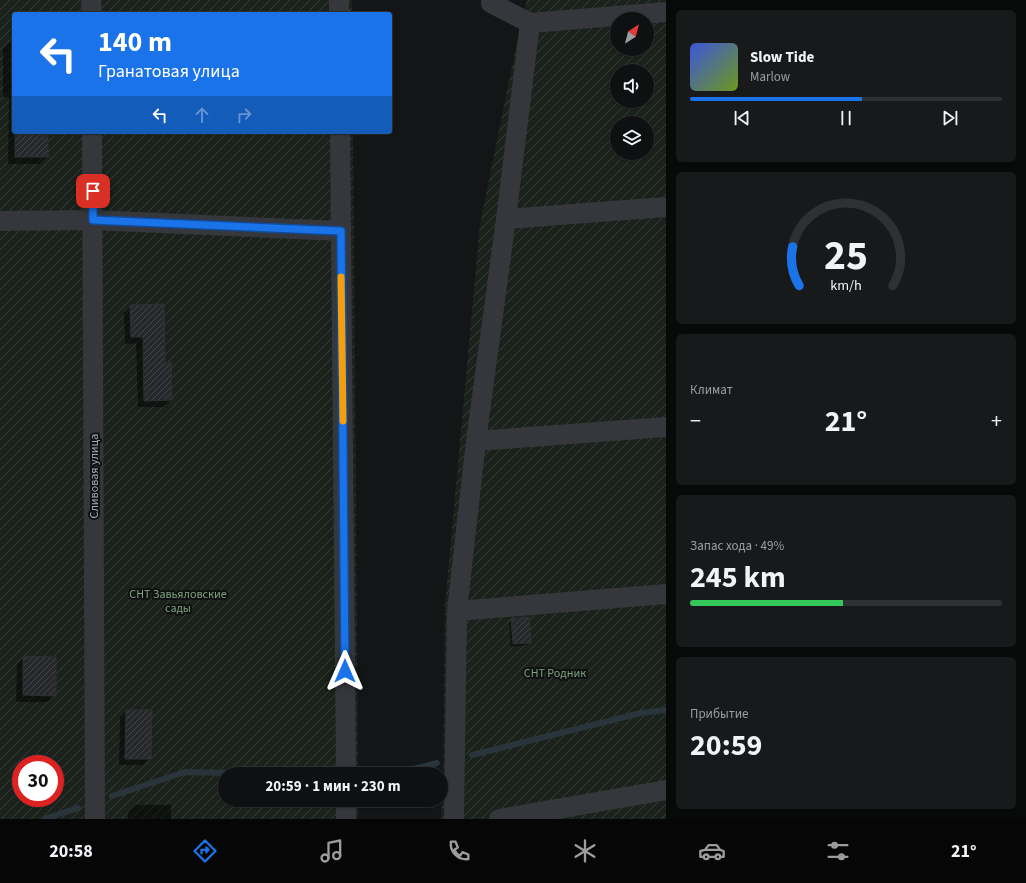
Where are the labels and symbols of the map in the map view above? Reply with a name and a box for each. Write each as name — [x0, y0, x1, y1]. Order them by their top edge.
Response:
north arrow — [610, 12, 654, 56]
pin — [76, 174, 110, 208]
street label: Сливовая улица — [86, 434, 103, 518]
park label: СНТ Завьяловские сады — [129, 586, 227, 617]
position arrow — [324, 650, 366, 692]
park label: СНТ Родник — [524, 665, 586, 682]
speed limit sign: 30 — [12, 755, 64, 807]

